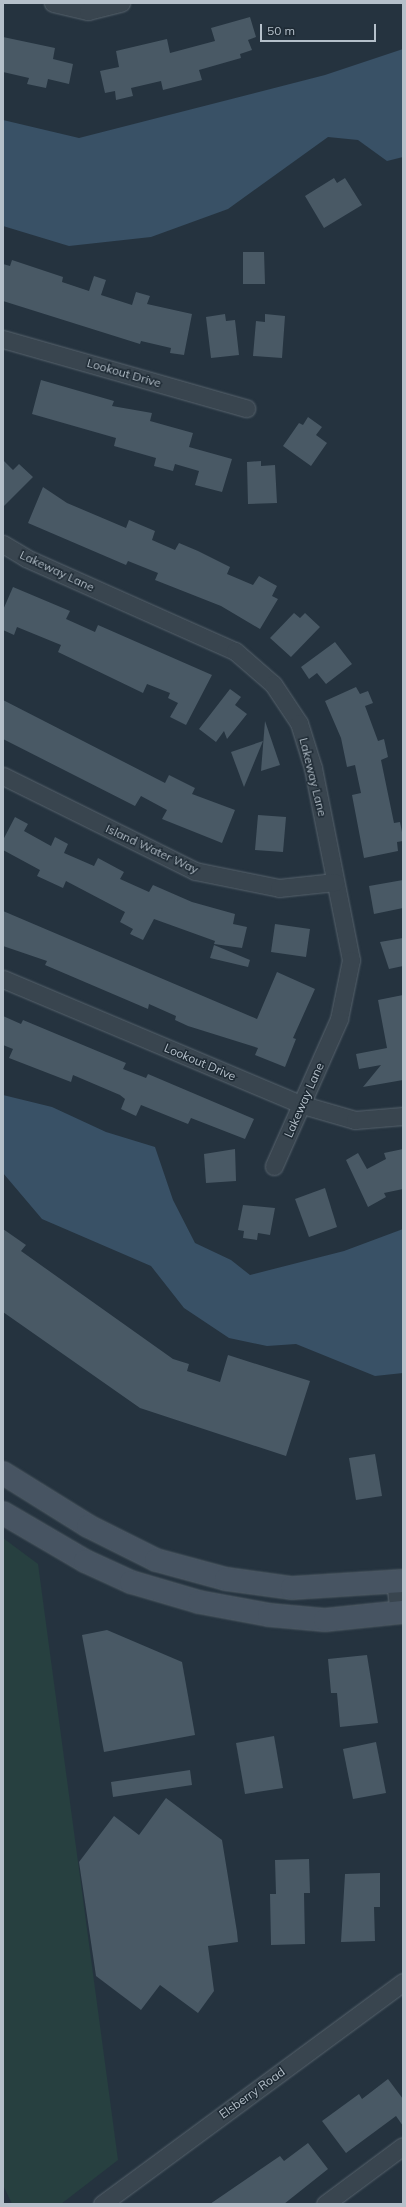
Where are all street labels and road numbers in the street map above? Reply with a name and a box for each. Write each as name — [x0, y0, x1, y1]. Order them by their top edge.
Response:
street label: Lookout Drive — [85, 356, 163, 390]
street label: Lakeway Lane — [17, 547, 97, 595]
street label: Lakeway Lane — [296, 736, 330, 818]
street label: Island Water Way — [103, 821, 201, 877]
street label: Lookout Drive — [162, 1040, 238, 1084]
street label: Lakeway Lane — [281, 1060, 327, 1140]
street label: Elsberry Road — [216, 2064, 288, 2122]

